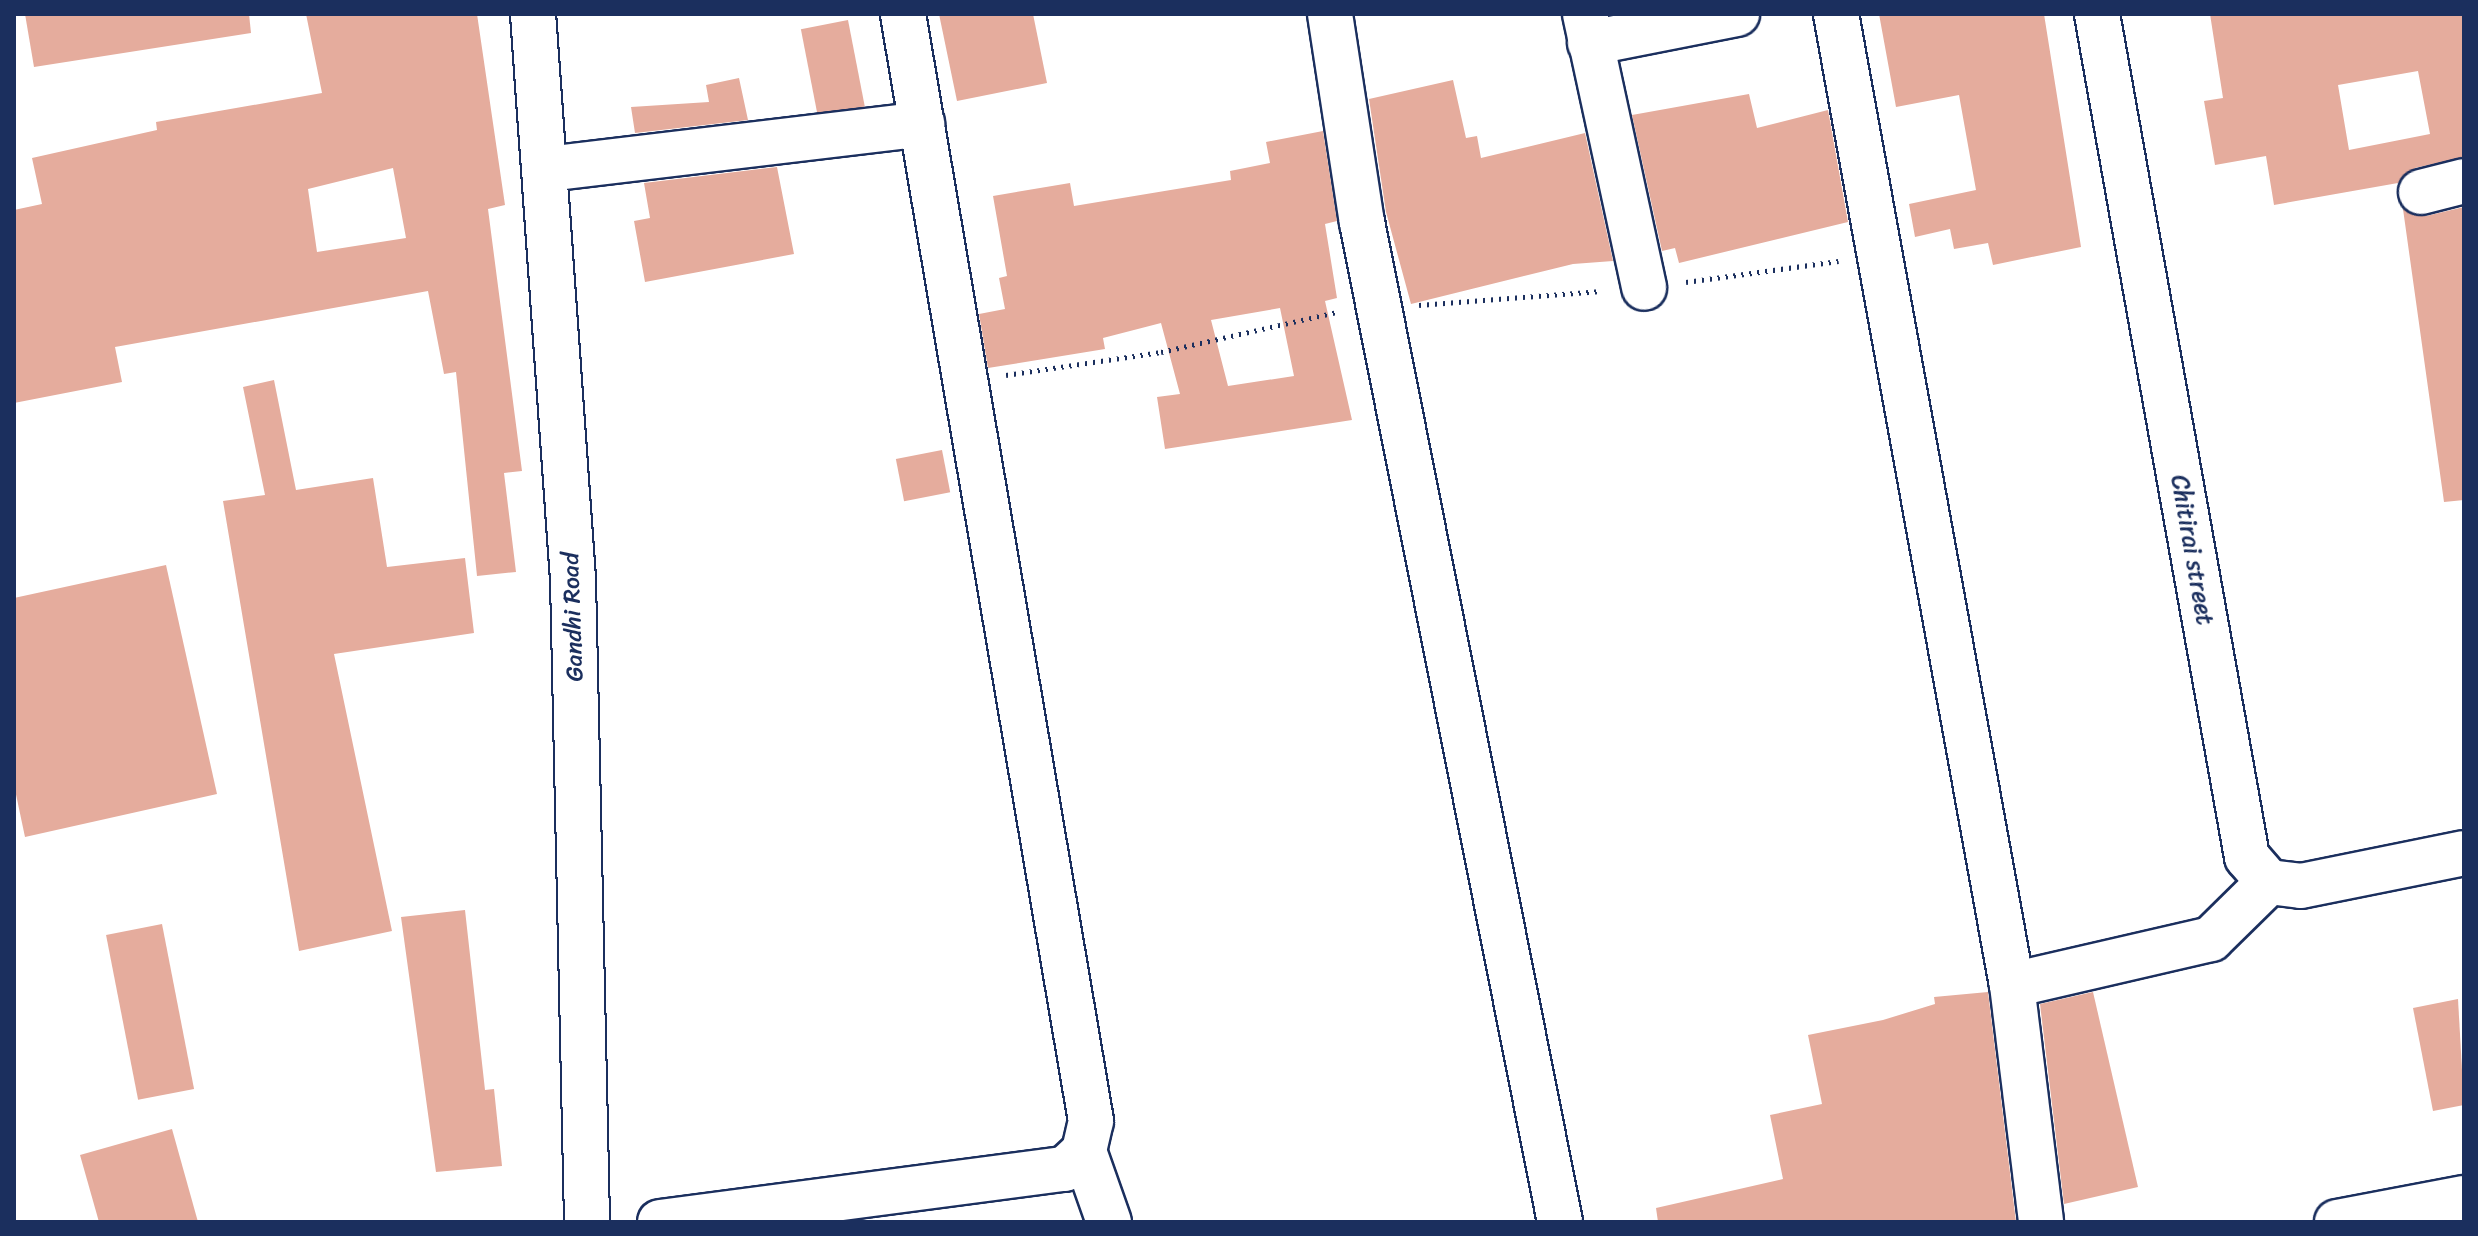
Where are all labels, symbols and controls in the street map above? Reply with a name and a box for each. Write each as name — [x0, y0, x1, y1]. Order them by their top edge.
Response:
street label: Chitirai street — [2165, 472, 2219, 628]
street label: Gandhi Road — [556, 552, 590, 682]

